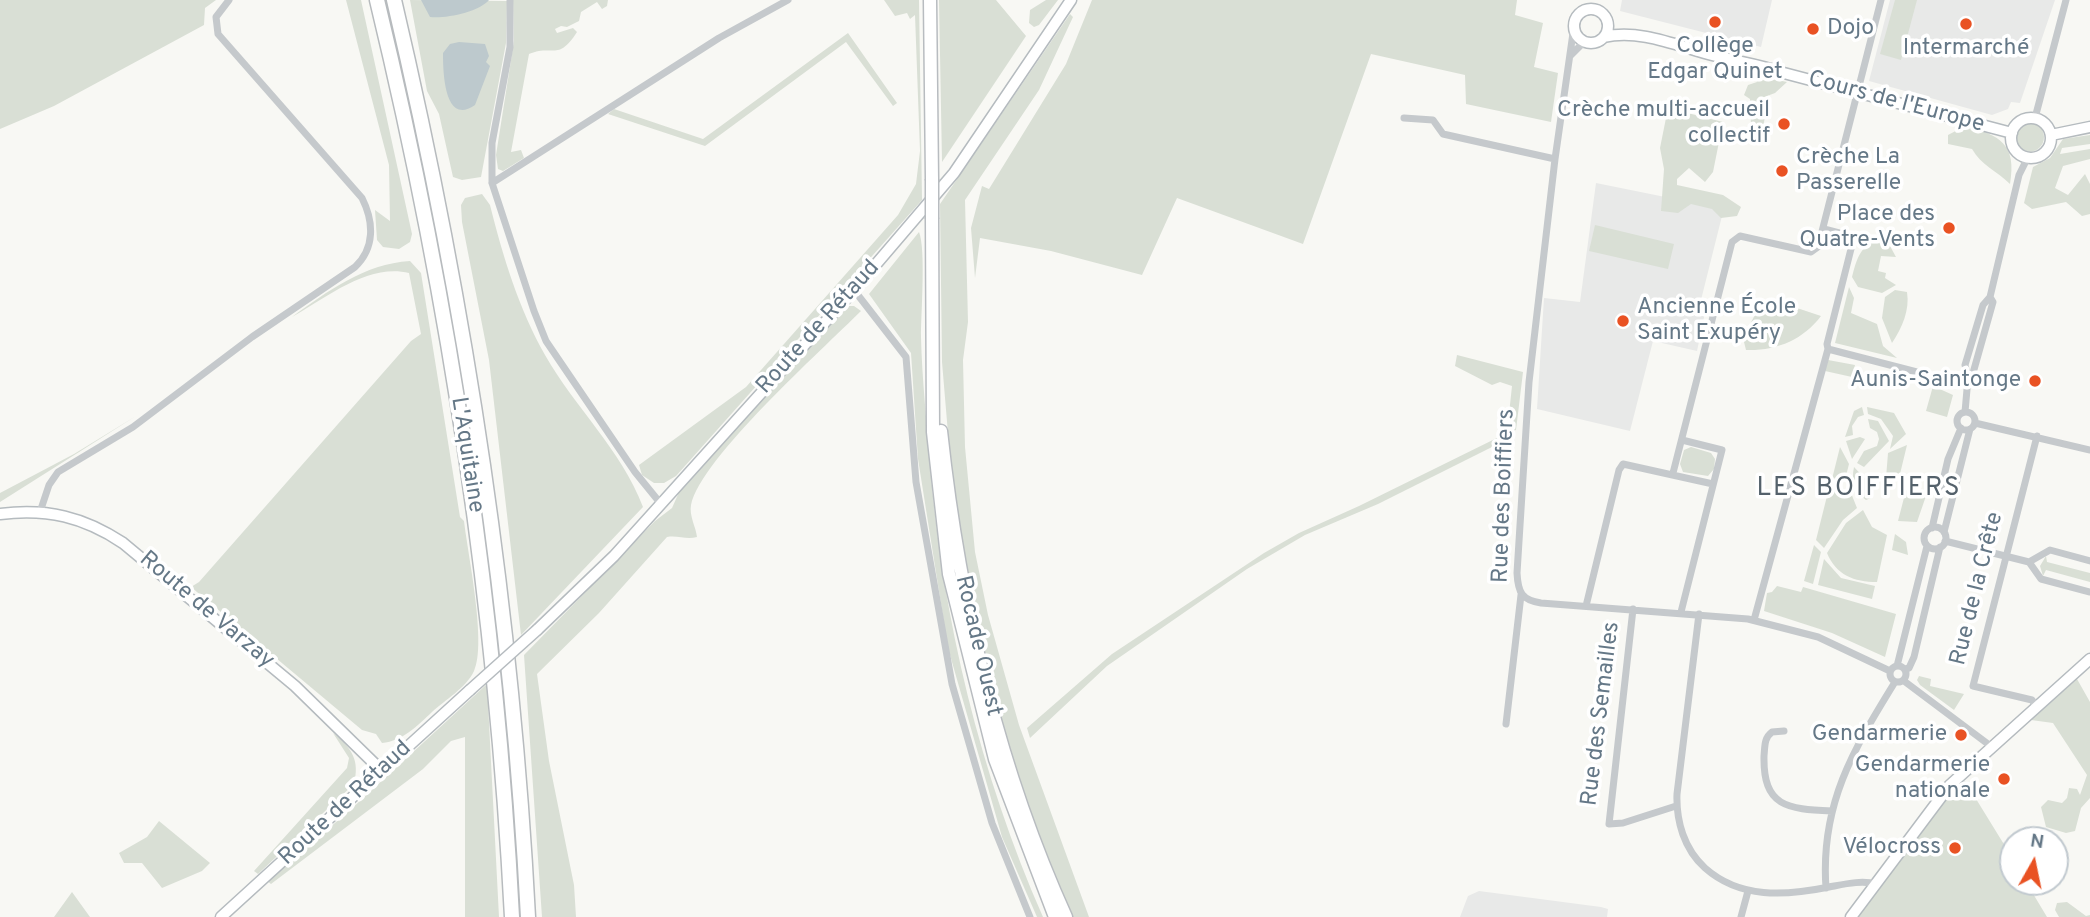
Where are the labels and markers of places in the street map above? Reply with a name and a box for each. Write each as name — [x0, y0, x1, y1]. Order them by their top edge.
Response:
marker: Collège Edgar Quinet — [1707, 14, 1723, 30]
place label: Dojo — [1827, 15, 1874, 43]
marker: Intermarché — [1958, 16, 1974, 32]
marker: Dojo — [1805, 21, 1821, 37]
place label: Collège Edgar Quinet — [1647, 33, 1783, 87]
place label: Intermarché — [1903, 35, 2029, 63]
place label: Crèche multi-accueil collectif — [1557, 97, 1770, 151]
marker: Crèche multi-accueil collectif — [1776, 116, 1792, 132]
place label: Crèche La Passerelle — [1796, 144, 1901, 198]
marker: Crèche La Passerelle — [1774, 163, 1790, 179]
place label: Place des Quatre-Vents — [1799, 201, 1935, 255]
marker: Place des Quatre-Vents — [1941, 220, 1957, 236]
place label: Ancienne École Saint Exupéry — [1637, 294, 1796, 348]
marker: Ancienne École Saint Exupéry — [1615, 313, 1631, 329]
place label: Aunis-Saintonge — [1850, 367, 2021, 395]
marker: Aunis-Saintonge — [2027, 373, 2043, 389]
place label: Gendarmerie — [1812, 721, 1947, 749]
marker: Gendarmerie — [1953, 727, 1969, 743]
place label: Gendarmerie nationale — [1855, 752, 1990, 806]
marker: Gendarmerie nationale — [1996, 771, 2012, 787]
place label: Vélocross — [1842, 834, 1941, 862]
marker: Vélocross — [1947, 840, 1963, 856]

